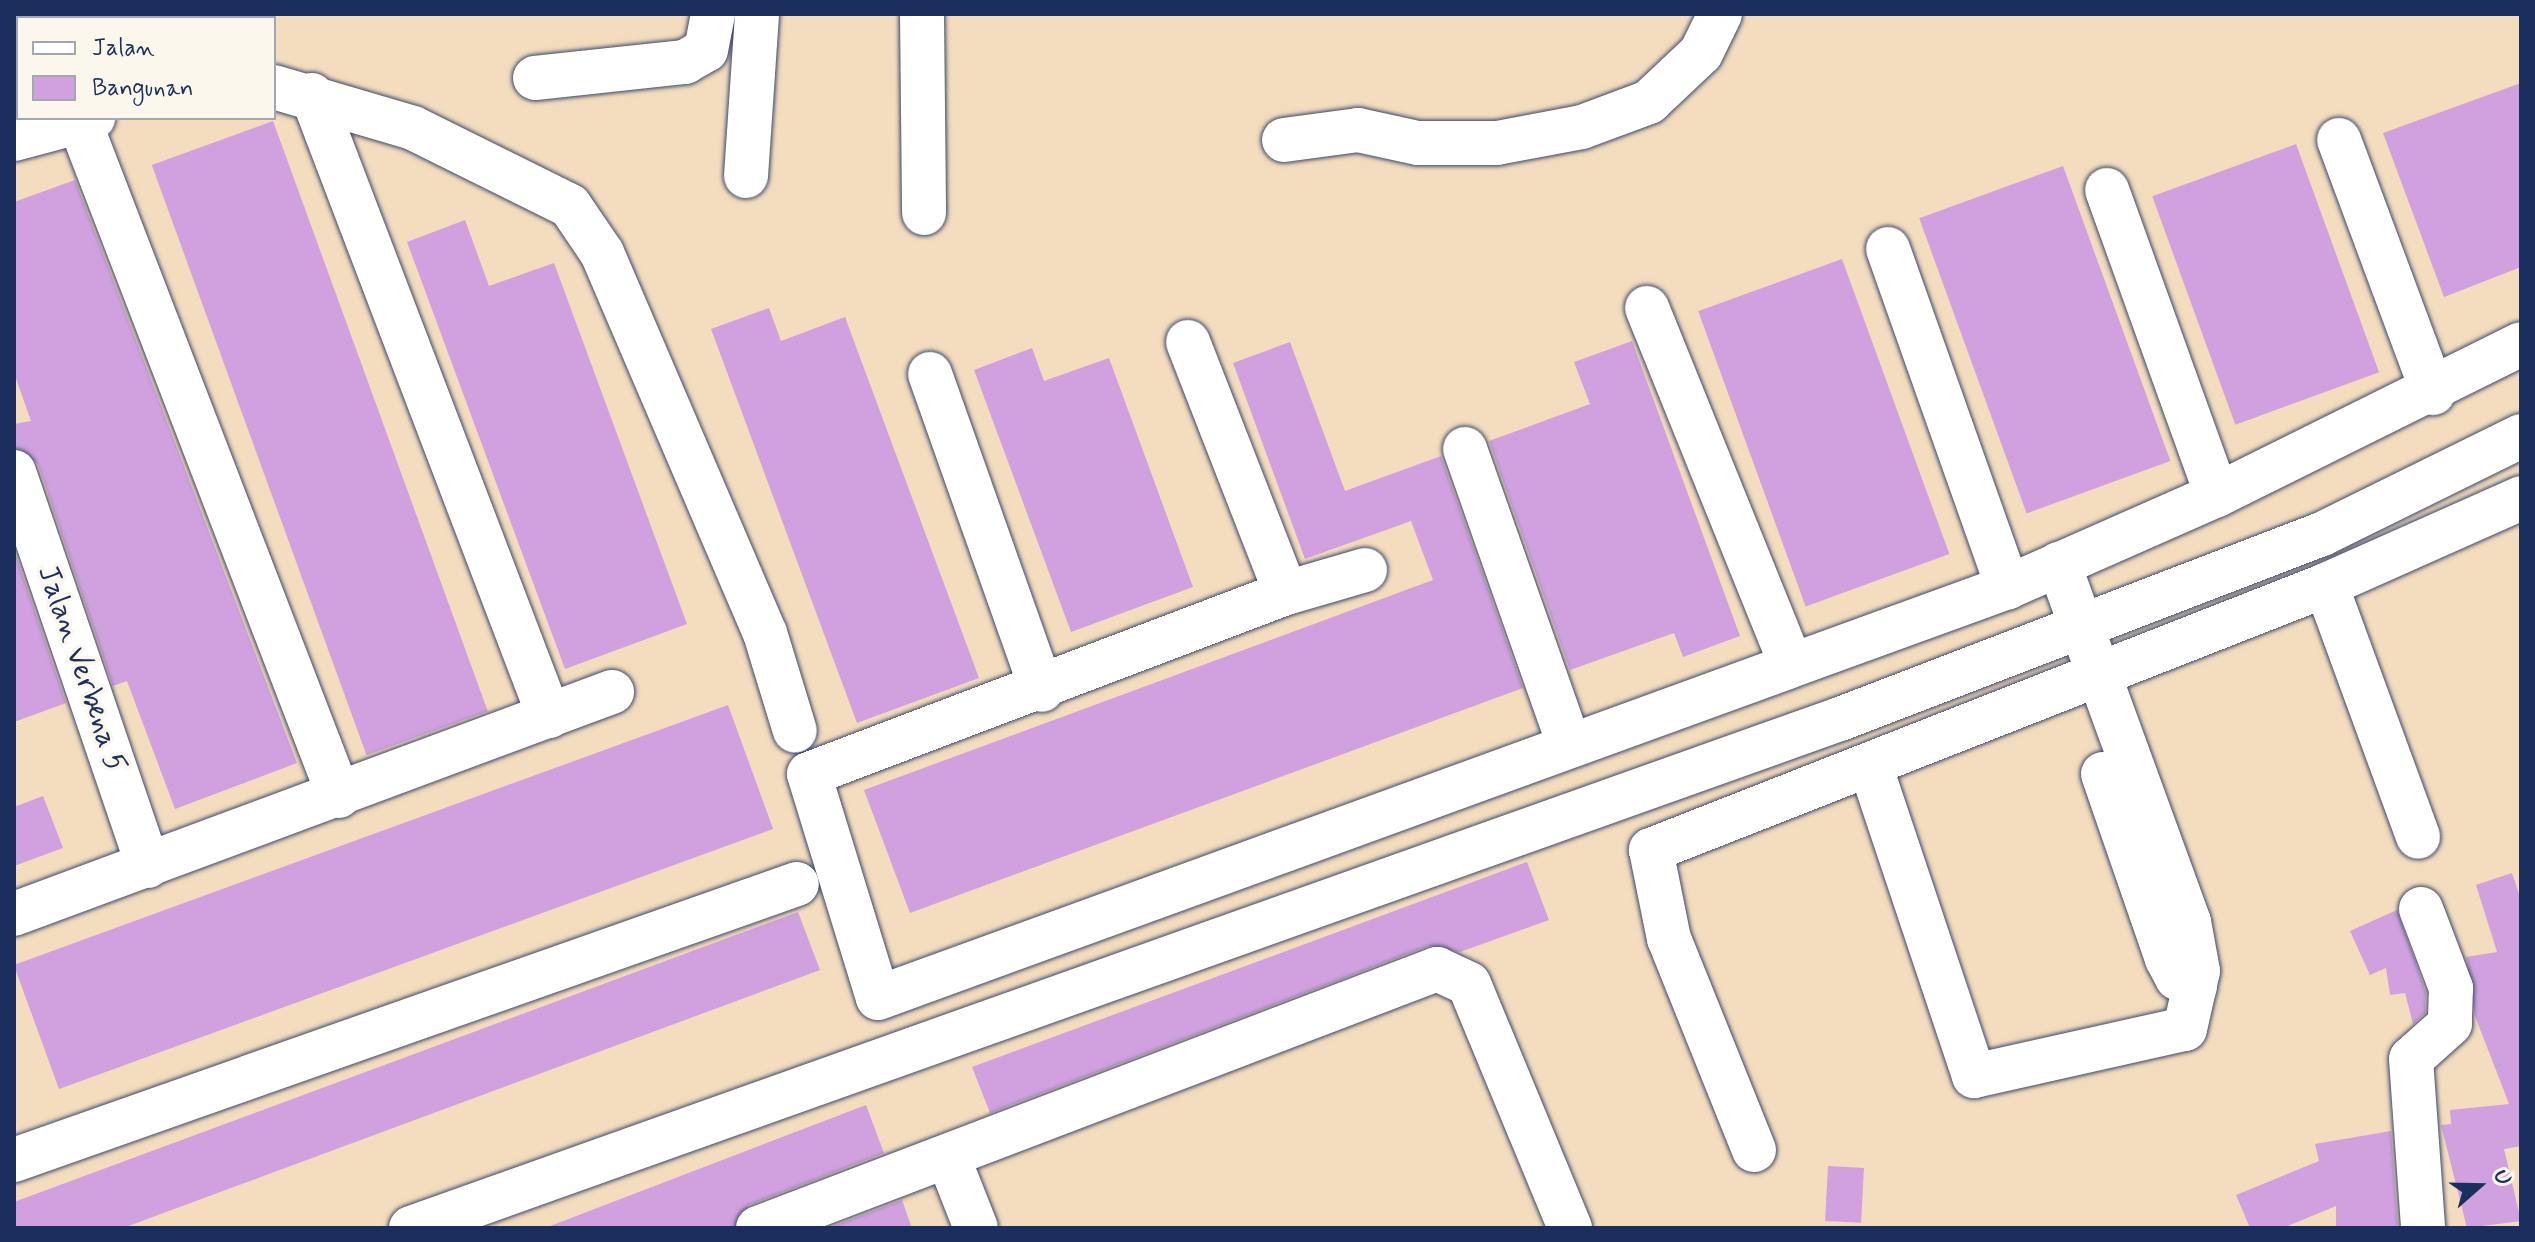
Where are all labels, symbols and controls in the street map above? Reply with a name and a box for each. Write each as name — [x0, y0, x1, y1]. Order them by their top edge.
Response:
legend — [16, 16, 276, 120]
text: Jalan — [92, 33, 155, 64]
text: Bangunan — [92, 73, 193, 104]
street label: Jalan Verbena 5 — [29, 561, 133, 777]
north arrow — [2439, 1146, 2519, 1226]
text: U — [2486, 1166, 2517, 1189]

